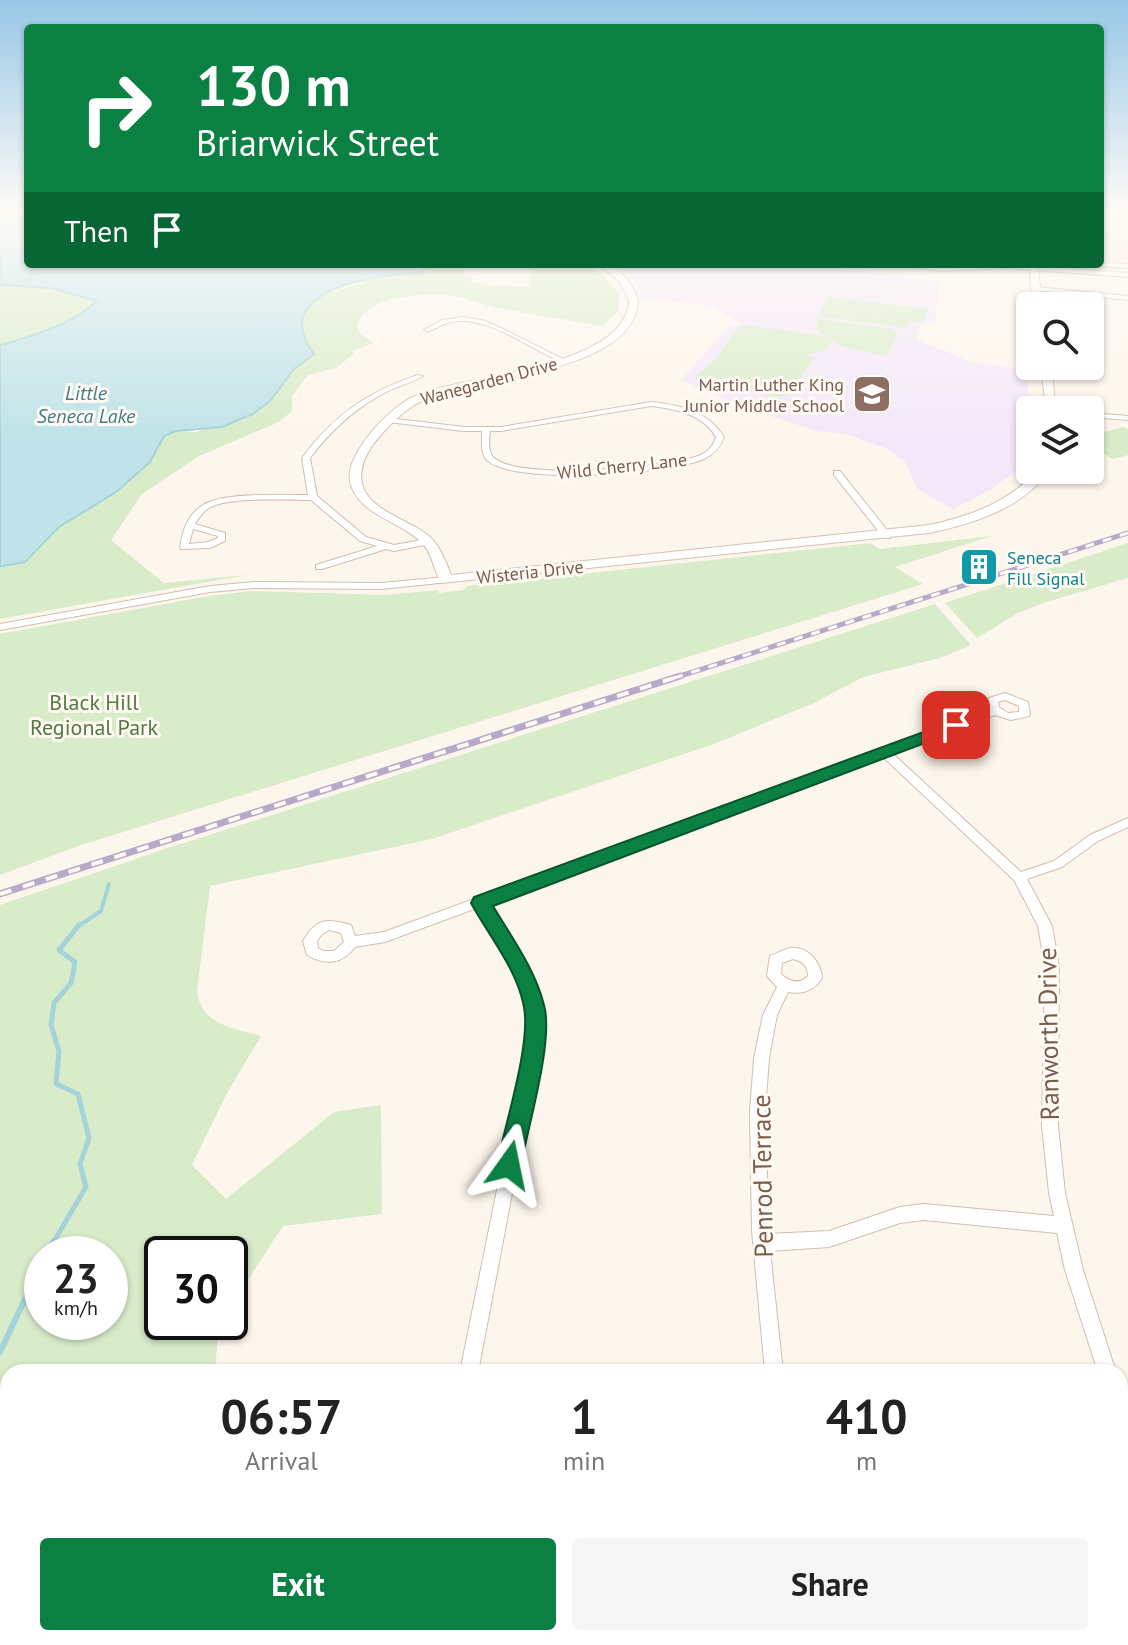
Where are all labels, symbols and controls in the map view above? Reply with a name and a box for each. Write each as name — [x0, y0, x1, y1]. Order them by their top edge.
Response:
text: 130 m — [196, 49, 351, 121]
icon: right — [64, 56, 168, 160]
text: Briarwick Street — [196, 119, 439, 166]
icon: arrive — [145, 208, 189, 252]
text: Then — [64, 211, 129, 250]
map controls — [1016, 292, 1104, 484]
button: search — [1016, 292, 1104, 380]
street label: Wanegarden Drive — [418, 352, 560, 410]
place label: Martin Luther King Junior Middle School — [683, 373, 845, 417]
school or university icon: Martin Luther King Junior Middle School — [851, 373, 893, 415]
water label: Little Seneca Lake — [37, 380, 136, 429]
button: layers — [1016, 396, 1104, 484]
street label: Wild Cherry Lane — [556, 448, 688, 484]
building icon: Seneca Fill Signal — [958, 546, 1000, 588]
place label: Seneca Fill Signal — [1007, 546, 1085, 590]
street label: Wisteria Drive — [475, 555, 585, 589]
park label: Black Hill Regional Park — [30, 688, 159, 741]
pin — [922, 691, 990, 759]
icon: arrive — [934, 703, 978, 747]
street label: Ranworth Drive — [1030, 947, 1066, 1121]
street label: Penrod Terrace — [744, 1094, 780, 1258]
position arrow — [467, 1123, 551, 1207]
speed limit sign: 30 — [144, 1236, 248, 1340]
text: 23 — [53, 1252, 99, 1304]
text: km/h — [54, 1295, 98, 1321]
text: 06:57 — [221, 1385, 342, 1447]
text: 1 — [570, 1385, 598, 1447]
text: 410 — [826, 1385, 907, 1447]
text: Arrival — [245, 1444, 318, 1477]
text: min — [563, 1444, 605, 1477]
text: m — [856, 1444, 877, 1477]
button: Exit — [40, 1538, 556, 1630]
button: Share — [572, 1538, 1088, 1630]

